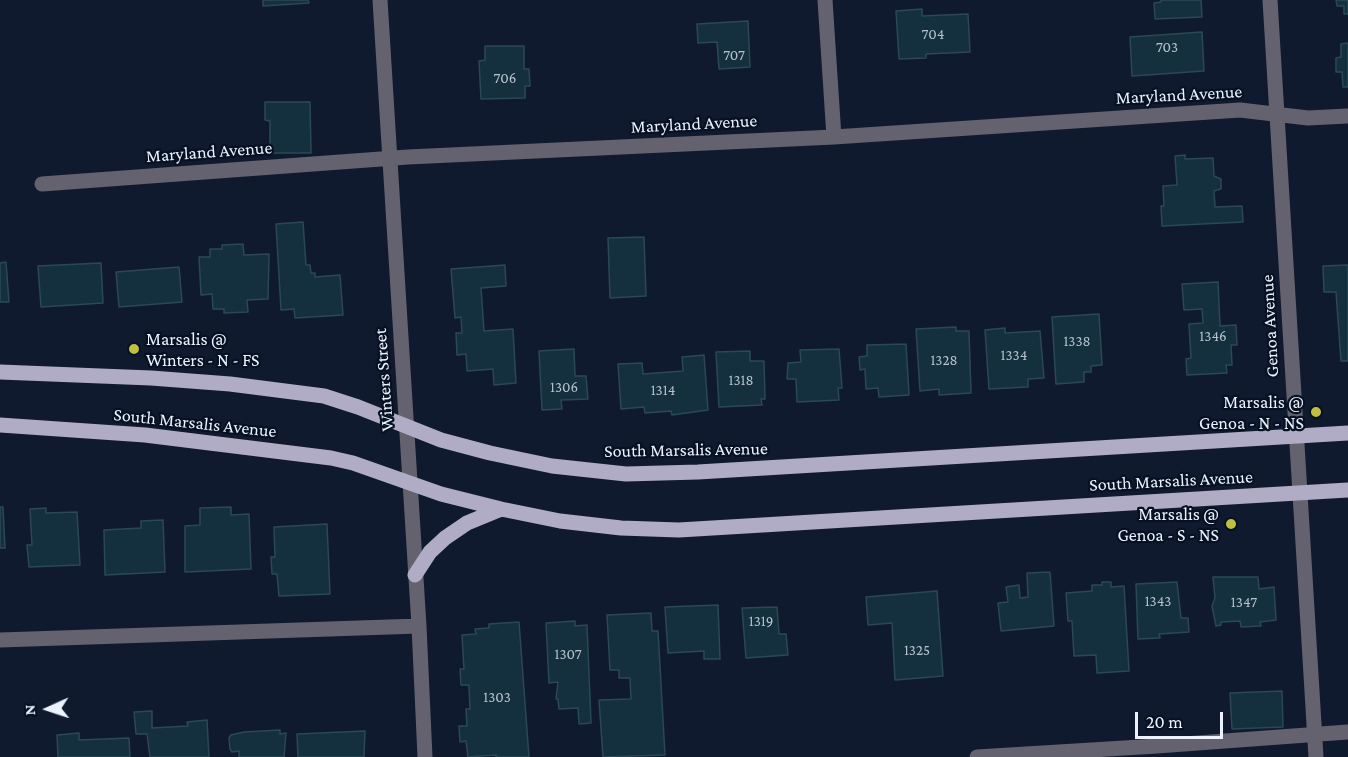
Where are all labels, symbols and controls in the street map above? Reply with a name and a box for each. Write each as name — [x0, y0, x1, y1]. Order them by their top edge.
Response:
house number: 704 — [922, 25, 944, 43]
house number: 703 — [1156, 38, 1178, 56]
house number: 707 — [723, 46, 745, 64]
house number: 706 — [494, 69, 516, 87]
street label: Maryland Avenue — [1115, 81, 1243, 109]
street label: Maryland Avenue — [630, 110, 758, 138]
street label: Maryland Avenue — [145, 137, 273, 167]
street label: Genoa Avenue — [1257, 274, 1283, 378]
house number: 1346 — [1199, 327, 1227, 345]
place label: Marsalis @ Winters - N - FS — [146, 328, 259, 370]
street label: Winters Street — [370, 328, 398, 432]
house number: 1338 — [1063, 332, 1091, 350]
marker: Marsalis @ Winters - N - FS — [127, 342, 141, 356]
house number: 1334 — [1001, 346, 1027, 364]
house number: 1328 — [930, 351, 958, 369]
house number: 1318 — [728, 371, 754, 389]
house number: 1306 — [550, 378, 578, 396]
house number: 1314 — [651, 381, 675, 399]
place label: Marsalis @ Genoa - N - NS — [1199, 391, 1304, 434]
street label: South Marsalis Avenue — [112, 404, 278, 442]
marker: Marsalis @ Genoa - N - NS — [1309, 405, 1323, 419]
street label: South Marsalis Avenue — [604, 438, 768, 462]
street label: South Marsalis Avenue — [1089, 466, 1253, 496]
place label: Marsalis @ Genoa - S - NS — [1117, 503, 1219, 546]
marker: Marsalis @ Genoa - S - NS — [1224, 517, 1238, 531]
house number: 1343 — [1145, 592, 1171, 610]
house number: 1347 — [1231, 593, 1257, 611]
house number: 1319 — [749, 612, 773, 630]
house number: 1325 — [904, 641, 930, 659]
house number: 1307 — [554, 645, 582, 663]
north arrow — [18, 679, 78, 739]
house number: 1303 — [483, 688, 511, 706]
scale bar — [1138, 700, 1226, 738]
text: N — [21, 704, 38, 716]
text: 20 m — [1146, 712, 1183, 732]

